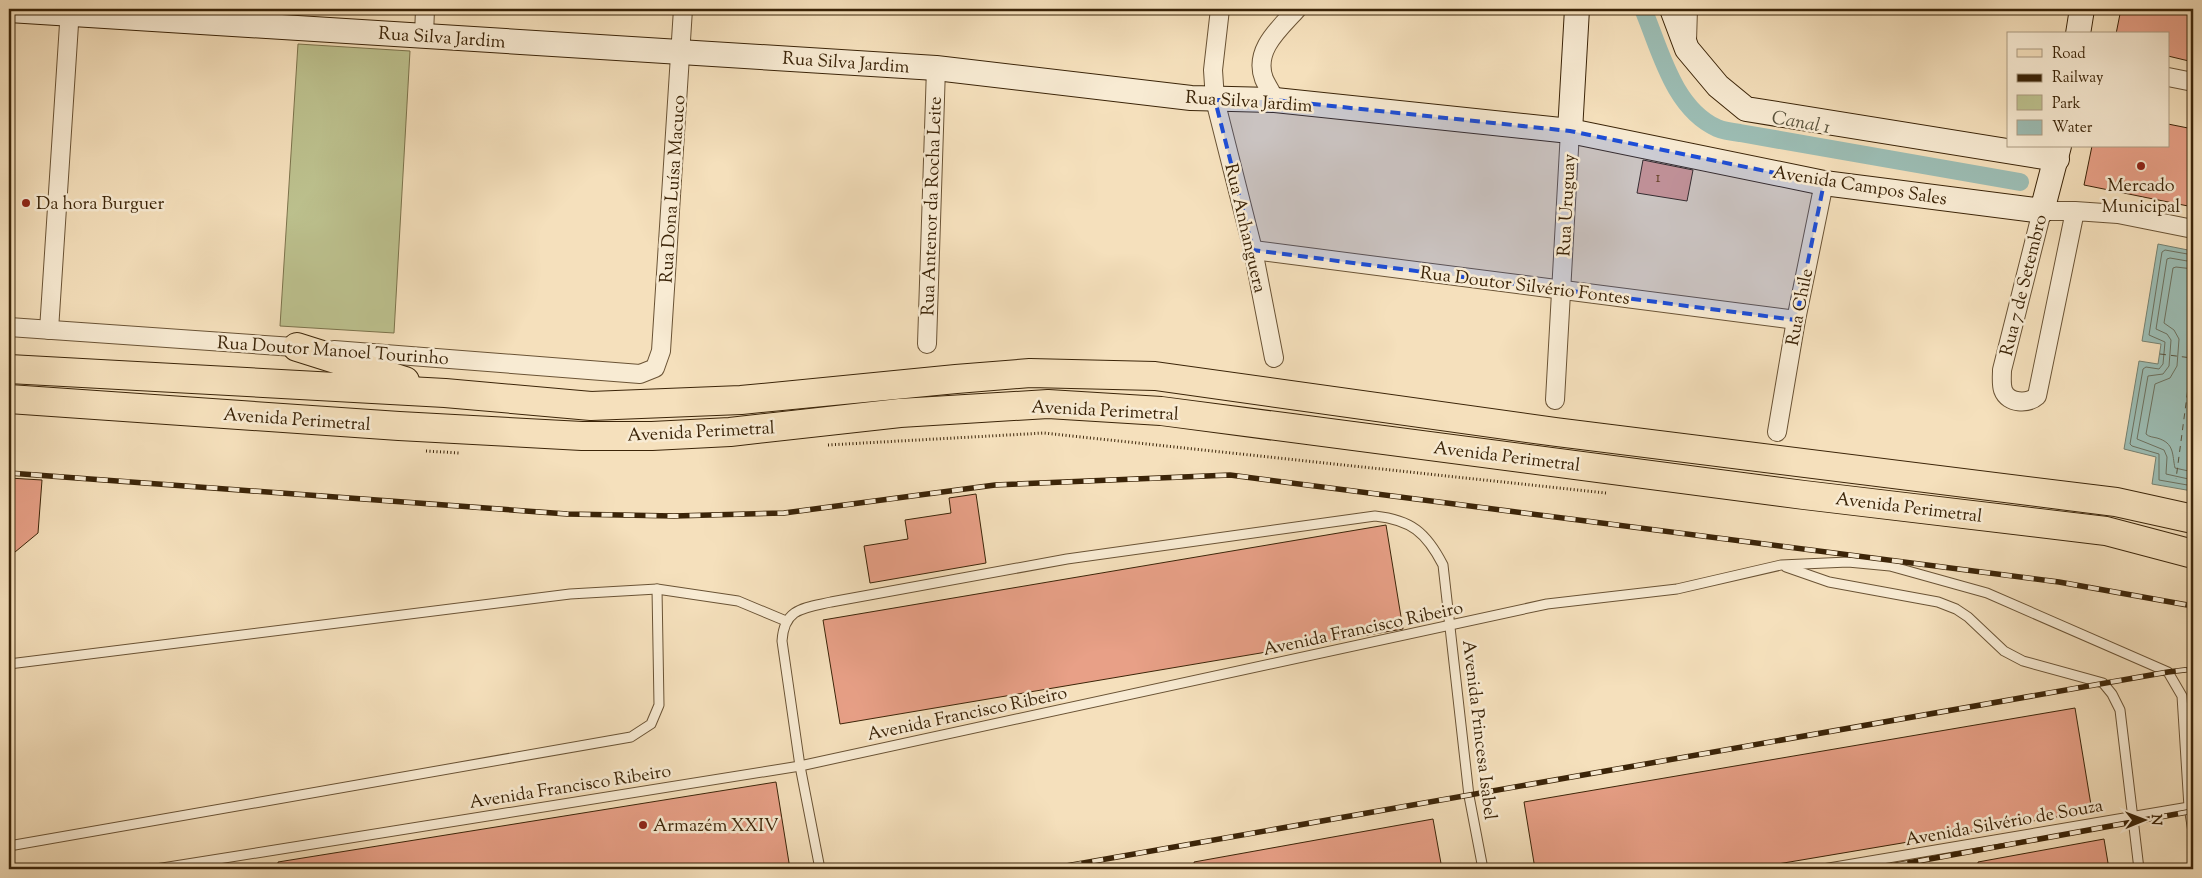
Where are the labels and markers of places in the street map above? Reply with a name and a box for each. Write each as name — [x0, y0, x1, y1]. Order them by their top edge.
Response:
marker: Mercado Municipal — [2135, 160, 2147, 172]
place label: Mercado Municipal — [2102, 174, 2180, 221]
place label: Da hora Burguer — [36, 192, 164, 218]
marker: Da hora Burguer — [20, 197, 32, 209]
place label: Armazém XXIV — [653, 814, 779, 840]
marker: Armazém XXIV — [637, 819, 649, 831]

